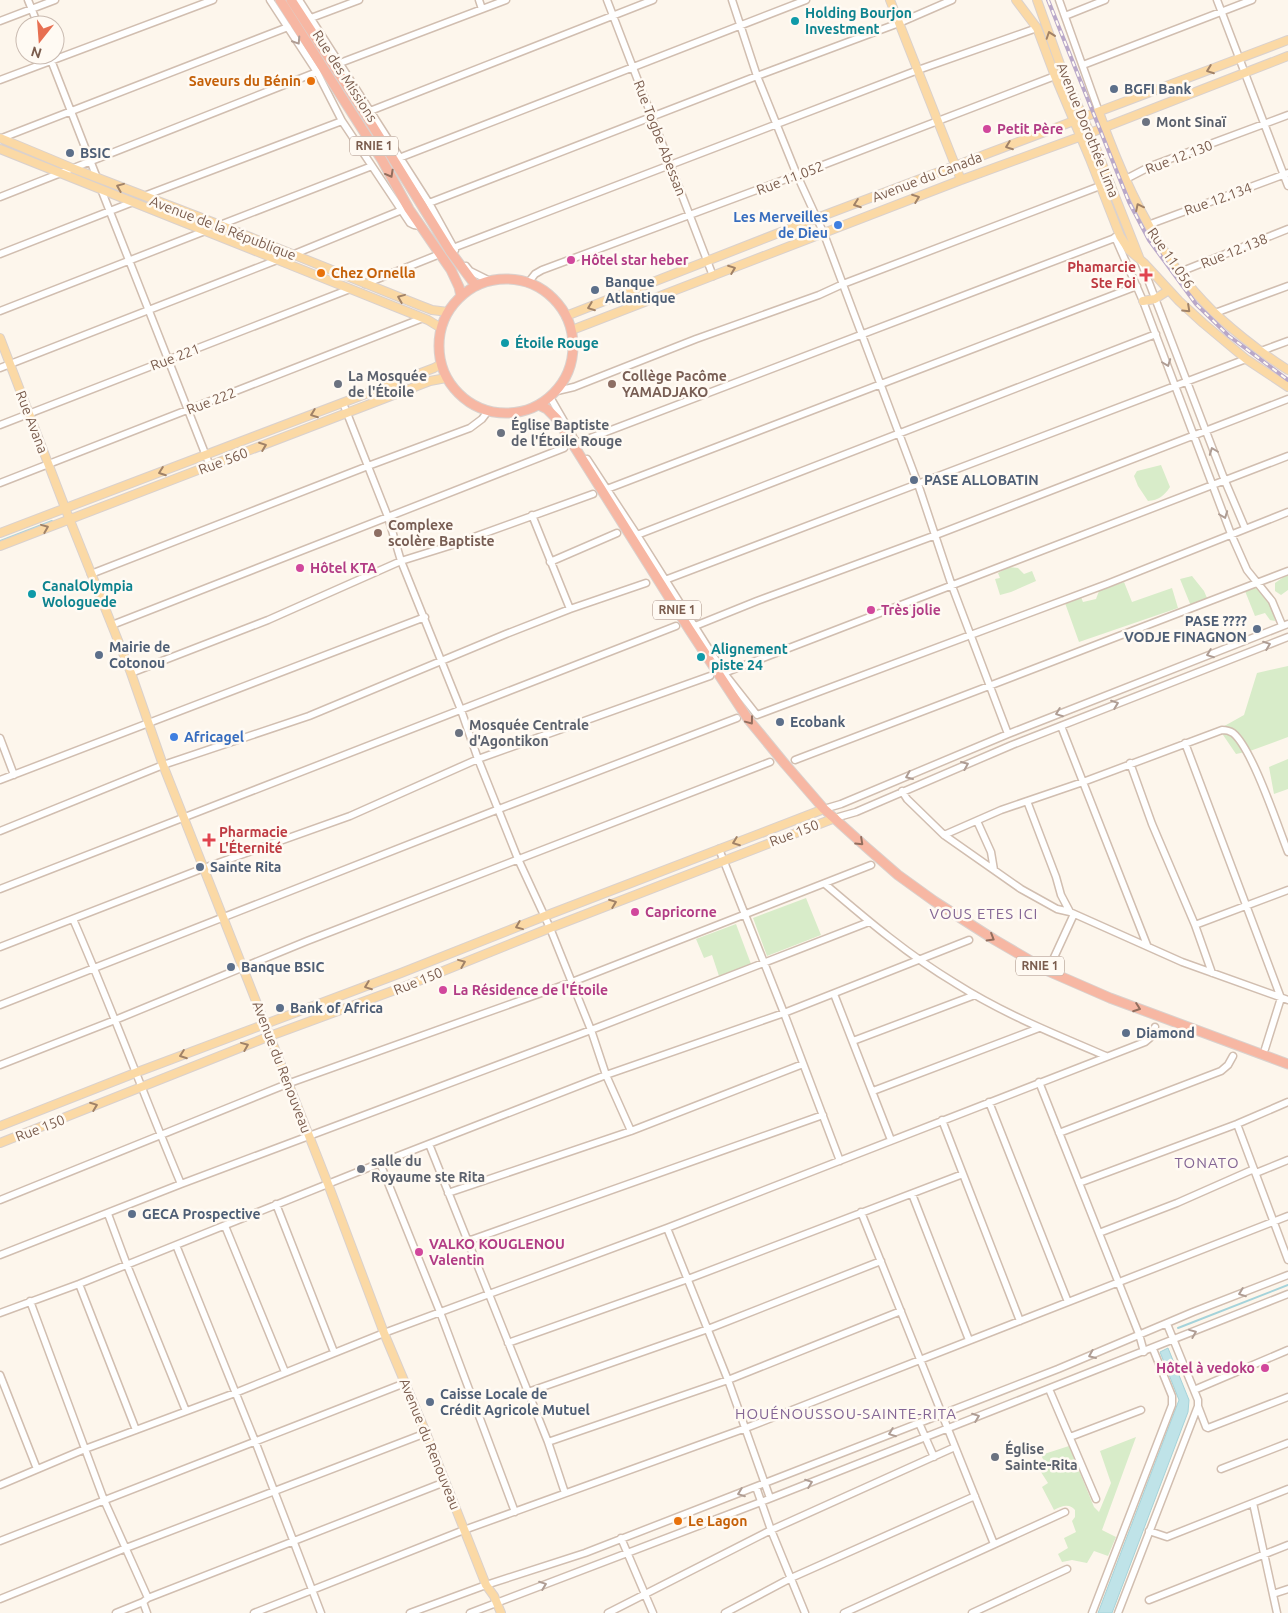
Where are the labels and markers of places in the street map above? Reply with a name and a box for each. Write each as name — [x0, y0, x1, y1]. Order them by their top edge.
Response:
place label: Holding Bourjon Investment — [805, 5, 912, 37]
marker: Holding Bourjon Investment — [789, 15, 801, 27]
place label: Saveurs du Bénin — [189, 73, 301, 89]
marker: Saveurs du Bénin — [305, 75, 317, 87]
place label: BGFI Bank — [1124, 81, 1191, 97]
marker: BGFI Bank — [1108, 83, 1120, 95]
place label: Mont Sinaï — [1156, 114, 1227, 130]
marker: Mont Sinaï — [1140, 116, 1152, 128]
place label: Petit Père — [997, 121, 1063, 137]
marker: Petit Père — [981, 123, 993, 135]
place label: BSIC — [80, 145, 110, 161]
marker: BSIC — [64, 147, 76, 159]
place label: Les Merveilles de Dieu — [733, 209, 828, 241]
marker: Les Merveilles de Dieu — [832, 219, 844, 231]
place label: Hôtel star heber — [581, 252, 689, 268]
marker: Hôtel star heber — [565, 254, 577, 266]
place label: Phamarcie Ste Foi — [1067, 259, 1136, 291]
place label: Chez Ornella — [331, 265, 416, 281]
marker: Chez Ornella — [315, 267, 327, 279]
marker: Phamarcie Ste Foi — [1140, 269, 1152, 281]
place label: Banque Atlantique — [605, 274, 676, 306]
marker: Banque Atlantique — [589, 284, 601, 296]
place label: Étoile Rouge — [515, 334, 599, 351]
marker: Étoile Rouge — [499, 337, 511, 349]
place label: La Mosquée de l'Étoile — [348, 368, 427, 400]
place label: Collège Pacôme YAMADJAKO — [622, 368, 727, 400]
marker: La Mosquée de l'Étoile — [332, 378, 344, 390]
marker: Collège Pacôme YAMADJAKO — [606, 378, 618, 390]
place label: Église Baptiste de l'Étoile Rouge — [511, 416, 622, 449]
marker: Église Baptiste de l'Étoile Rouge — [495, 427, 507, 439]
place label: PASE ALLOBATIN — [924, 472, 1039, 488]
marker: PASE ALLOBATIN — [908, 474, 920, 486]
place label: Complexe scolère Baptiste — [388, 517, 495, 549]
marker: Complexe scolère Baptiste — [372, 527, 384, 539]
place label: Hôtel KTA — [310, 560, 377, 576]
marker: Hôtel KTA — [294, 562, 306, 574]
place label: CanalOlympia Wologuede — [42, 578, 133, 610]
marker: CanalOlympia Wologuede — [26, 588, 38, 600]
place label: Très jolie — [881, 602, 941, 618]
marker: Très jolie — [865, 604, 877, 616]
place label: PASE ???? VODJE FINAGNON — [1124, 613, 1247, 645]
marker: PASE ???? VODJE FINAGNON — [1251, 623, 1263, 635]
place label: Mairie de Cotonou — [109, 639, 170, 671]
place label: Alignement piste 24 — [711, 641, 788, 673]
marker: Mairie de Cotonou — [93, 649, 105, 661]
marker: Alignement piste 24 — [695, 651, 707, 663]
place label: Ecobank — [790, 714, 845, 730]
marker: Ecobank — [774, 716, 786, 728]
place label: Mosquée Centrale d'Agontikon — [469, 717, 589, 749]
marker: Mosquée Centrale d'Agontikon — [453, 727, 465, 739]
place label: Africagel — [184, 729, 244, 745]
marker: Africagel — [168, 731, 180, 743]
place label: Pharmacie L'Éternité — [219, 824, 288, 856]
marker: Pharmacie L'Éternité — [203, 834, 215, 846]
place label: Sainte Rita — [210, 859, 281, 875]
marker: Sainte Rita — [194, 861, 206, 873]
place label: Capricorne — [645, 904, 717, 920]
marker: Capricorne — [629, 906, 641, 918]
place label: Banque BSIC — [241, 959, 324, 975]
marker: Banque BSIC — [225, 961, 237, 973]
place label: La Résidence de l'Étoile — [453, 981, 608, 998]
marker: La Résidence de l'Étoile — [437, 984, 449, 996]
place label: Bank of Africa — [290, 1000, 383, 1016]
marker: Bank of Africa — [274, 1002, 286, 1014]
place label: Diamond — [1136, 1025, 1195, 1041]
marker: Diamond — [1120, 1027, 1132, 1039]
place label: salle du Royaume ste Rita — [371, 1153, 485, 1185]
marker: salle du Royaume ste Rita — [355, 1163, 367, 1175]
place label: GECA Prospective — [142, 1206, 260, 1222]
marker: GECA Prospective — [126, 1208, 138, 1220]
place label: VALKO KOUGLENOU Valentin — [429, 1236, 565, 1268]
marker: VALKO KOUGLENOU Valentin — [413, 1246, 425, 1258]
place label: Hôtel à vedoko — [1156, 1360, 1255, 1376]
marker: Hôtel à vedoko — [1259, 1362, 1271, 1374]
place label: Caisse Locale de Crédit Agricole Mutuel — [440, 1386, 590, 1418]
marker: Caisse Locale de Crédit Agricole Mutuel — [424, 1396, 436, 1408]
place label: Église Sainte-Rita — [1005, 1440, 1078, 1473]
marker: Église Sainte-Rita — [989, 1451, 1001, 1463]
place label: Le Lagon — [688, 1513, 747, 1529]
marker: Le Lagon — [672, 1515, 684, 1527]

